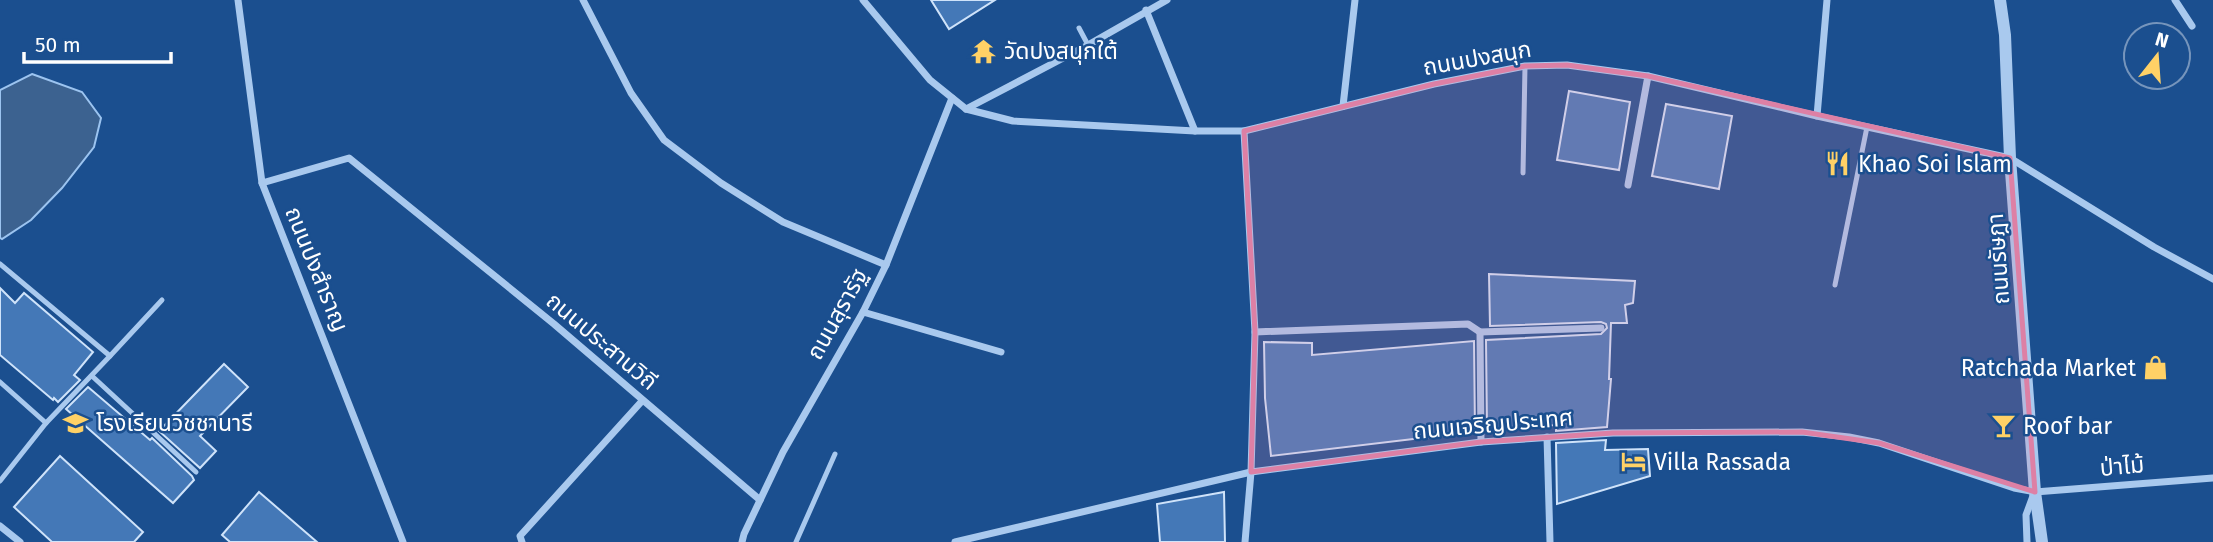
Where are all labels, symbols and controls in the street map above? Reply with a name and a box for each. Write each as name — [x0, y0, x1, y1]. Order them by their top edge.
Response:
scale bar — [24, 21, 172, 65]
north arrow — [2122, 21, 2192, 91]
text: N — [2152, 27, 2171, 53]
text: 50 m — [35, 32, 81, 58]
street label: ถนนปงสนุก — [1421, 35, 1533, 81]
temple icon: วัดปงสนุกใต้ — [970, 37, 998, 65]
place label: วัดปงสนุกใต้ — [1004, 37, 1118, 65]
restaurant icon: Khao Soi Islam — [1824, 150, 1852, 178]
place label: Khao Soi Islam — [1858, 150, 2012, 178]
street label: ถนนปงสำราญ — [279, 202, 355, 336]
street label: ถนนรัษฎา — [1981, 213, 2015, 305]
street label: ถนนสุรารัฐ — [801, 264, 873, 364]
street label: ถนนประสานวิถี — [541, 286, 663, 396]
place label: Ratchada Market — [1961, 354, 2137, 382]
shop icon: Ratchada Market — [2142, 354, 2170, 382]
street label: ถนนเจริญประเทศ — [1412, 403, 1574, 445]
school or university icon: โรงเรียนวิชชานารี — [62, 409, 90, 437]
place label: โรงเรียนวิชชานารี — [96, 409, 253, 437]
bar icon: Roof bar — [1989, 412, 2017, 440]
place label: Roof bar — [2023, 412, 2112, 440]
hotel icon: Villa Rassada — [1620, 448, 1648, 476]
place label: Villa Rassada — [1654, 448, 1791, 476]
street label: ป่าไม้ — [2099, 450, 2145, 482]

